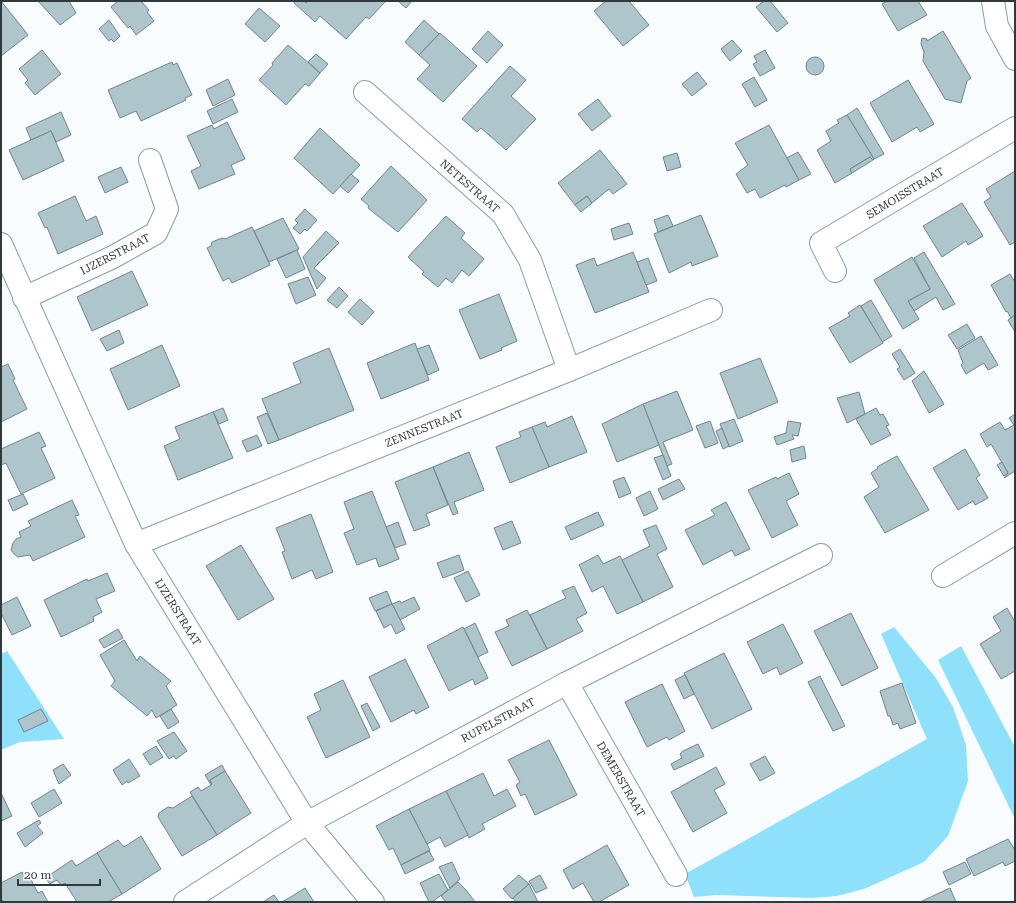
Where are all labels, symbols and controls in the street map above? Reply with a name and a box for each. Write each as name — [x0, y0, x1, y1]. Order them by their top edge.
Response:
street label: NETESTRAAT — [437, 157, 502, 216]
street label: SEMOISSTRAAT — [864, 165, 946, 222]
street label: IJZERSTRAAT — [78, 231, 152, 278]
street label: ZENNESTRAAT — [383, 407, 465, 450]
street label: IJZERSTRAAT — [152, 576, 203, 648]
street label: RUPELSTRAAT — [459, 696, 537, 745]
street label: DEMERSTRAAT — [594, 739, 647, 819]
scale bar — [18, 861, 100, 887]
text: 20 m — [24, 868, 51, 882]

